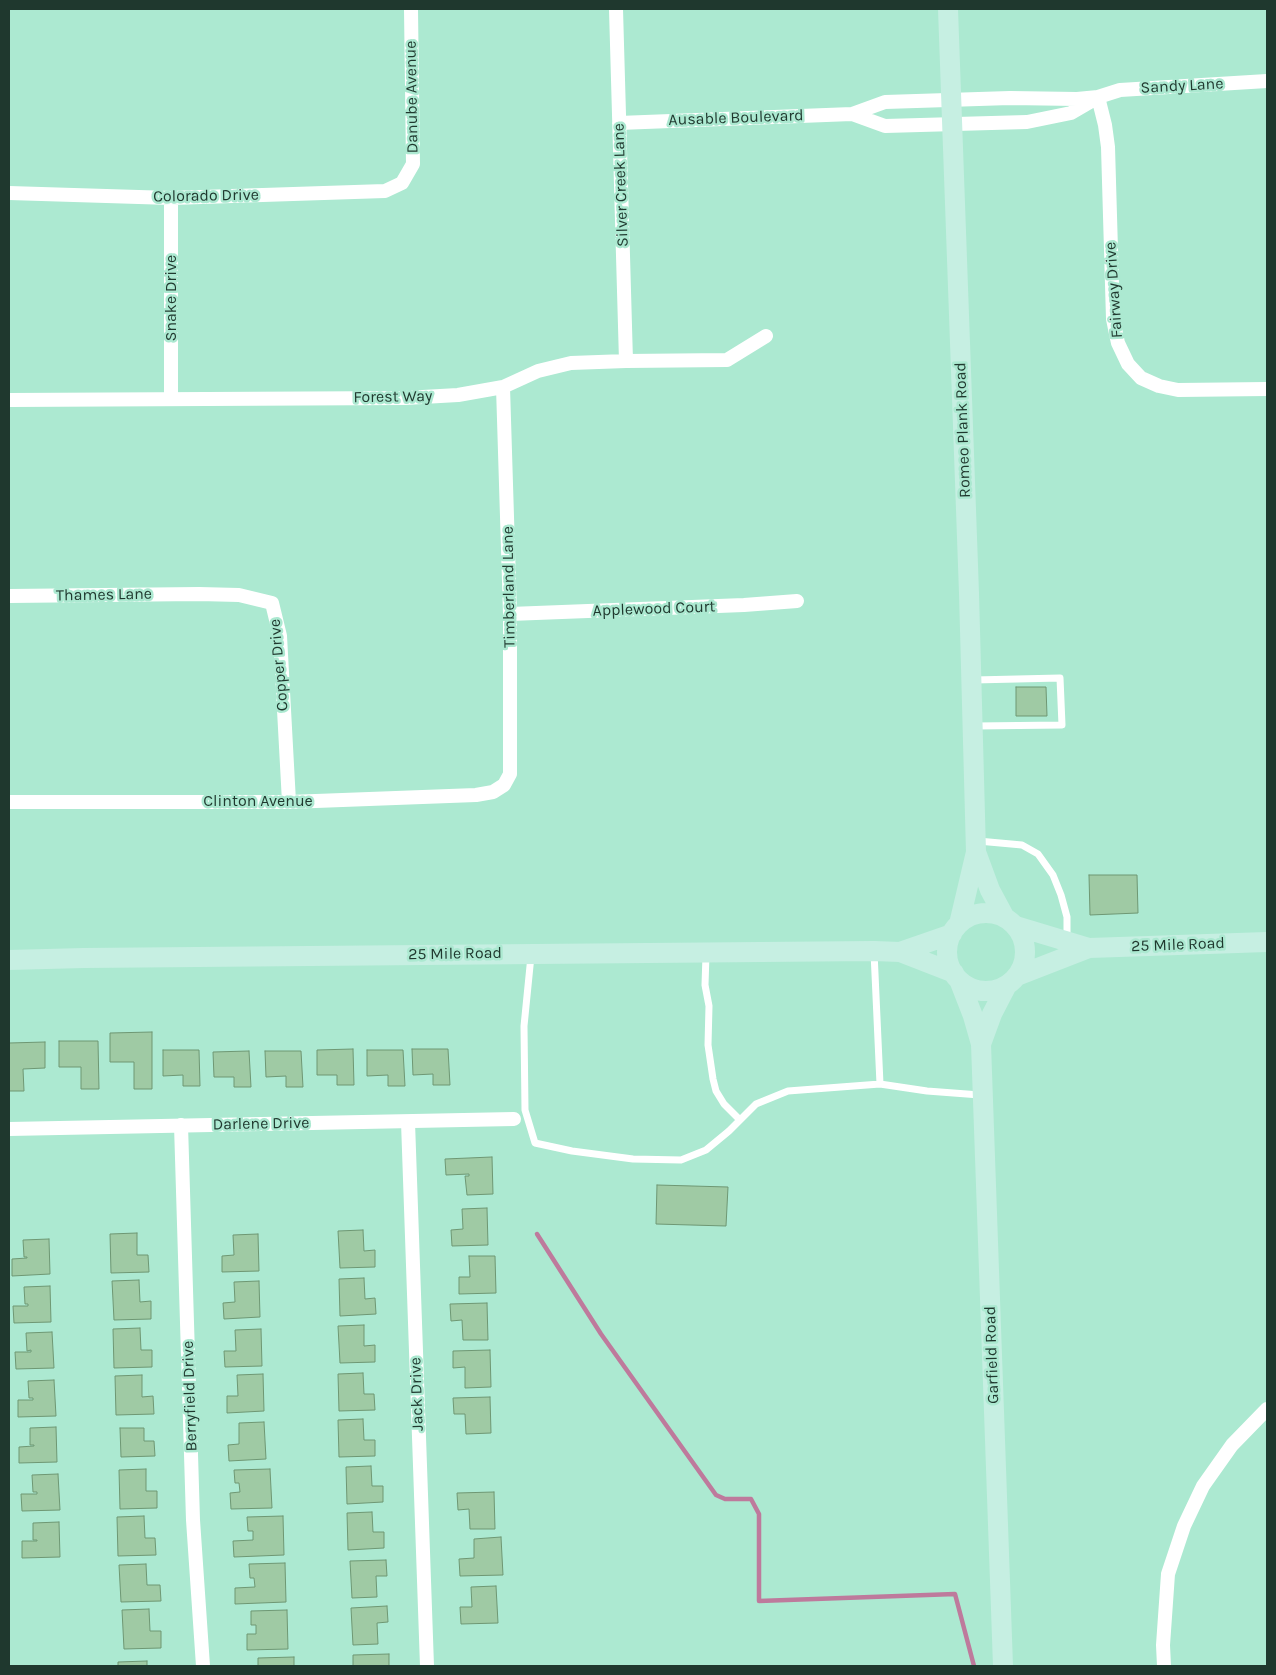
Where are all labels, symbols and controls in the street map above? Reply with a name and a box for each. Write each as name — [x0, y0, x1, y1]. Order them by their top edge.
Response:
street label: Danube Avenue — [401, 40, 423, 154]
street label: Sandy Lane — [1140, 74, 1224, 98]
street label: Ausable Boulevard — [668, 106, 804, 130]
street label: Silver Creek Lane — [609, 123, 633, 247]
street label: Colorado Drive — [153, 185, 259, 207]
street label: Fairway Drive — [1101, 241, 1127, 339]
street label: Snake Drive — [161, 255, 181, 341]
street label: Romeo Plank Road — [951, 362, 975, 498]
street label: Forest Way — [353, 387, 433, 407]
street label: Timberland Lane — [498, 526, 520, 648]
street label: Thames Lane — [56, 585, 152, 605]
street label: Applewood Court — [592, 597, 716, 621]
street label: Copper Drive — [265, 618, 293, 712]
street label: Clinton Avenue — [203, 791, 313, 811]
street label: 25 Mile Road — [1131, 934, 1225, 956]
street label: 25 Mile Road — [408, 944, 502, 964]
street label: Darlene Drive — [212, 1114, 310, 1134]
street label: Garfield Road — [981, 1306, 1003, 1404]
street label: Berryfield Drive — [178, 1340, 202, 1452]
street label: Jack Drive — [406, 1357, 428, 1431]

